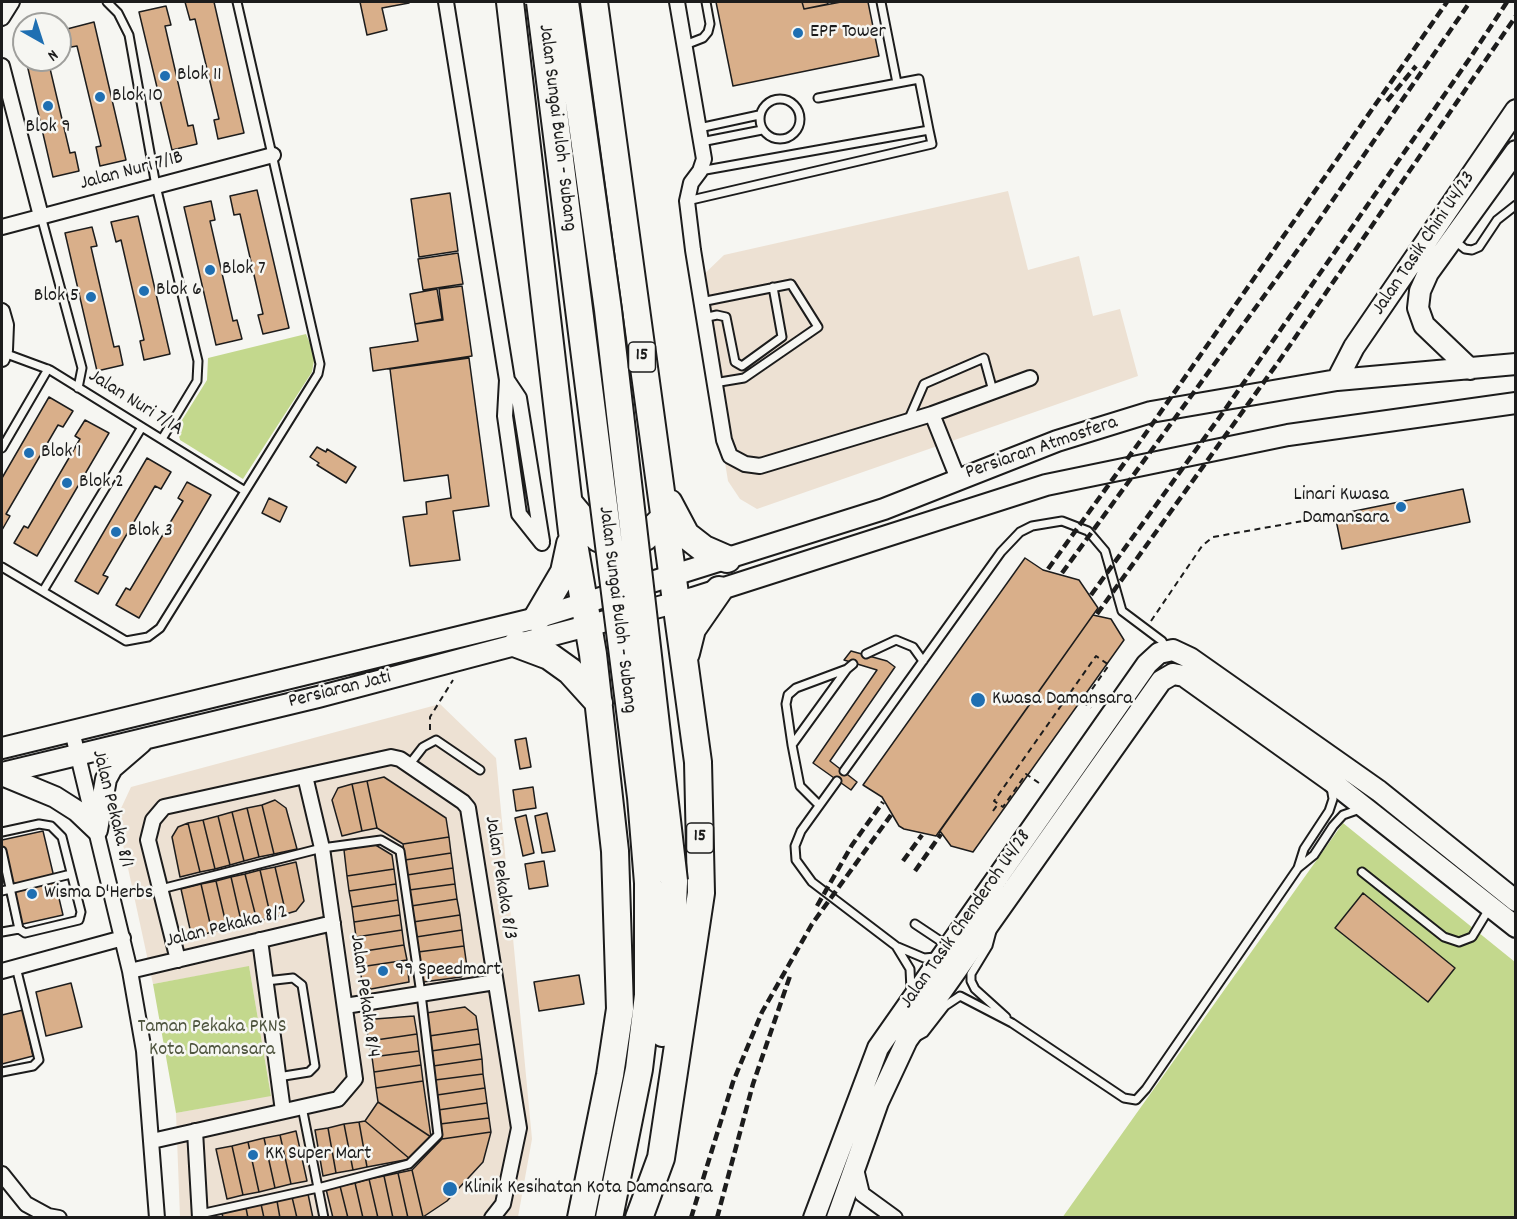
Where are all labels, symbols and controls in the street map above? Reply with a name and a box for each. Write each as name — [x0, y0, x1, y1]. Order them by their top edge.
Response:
north arrow — [12, 12, 72, 72]
place label: EPF Tower — [810, 21, 886, 45]
street label: Jalan Sungai Buloh - Subang — [531, 23, 581, 233]
marker: EPF Tower — [791, 26, 805, 40]
text: N — [42, 43, 63, 66]
place label: Blok 11 — [177, 64, 222, 88]
marker: Blok 11 — [158, 69, 172, 83]
place label: Blok 10 — [112, 85, 163, 109]
marker: Blok 10 — [93, 90, 107, 104]
marker: Blok 9 — [41, 99, 55, 113]
place label: Blok 9 — [25, 116, 71, 140]
street label: Jalan Nuri 7/1B — [78, 147, 186, 197]
street label: Jalan Tasik Chini U4/23 — [1368, 168, 1482, 320]
place label: Blok 7 — [222, 258, 266, 282]
marker: Blok 7 — [203, 263, 217, 277]
place label: Blok 6 — [156, 279, 202, 303]
marker: Blok 6 — [137, 284, 151, 298]
place label: Blok 5 — [34, 285, 79, 309]
marker: Blok 5 — [84, 290, 98, 304]
road number: 15 — [628, 342, 656, 372]
street label: Jalan Nuri 7/1A — [83, 365, 187, 443]
street label: Persiaran Atmosfera — [963, 412, 1121, 486]
place label: Blok 1 — [41, 441, 81, 465]
marker: Blok 1 — [22, 446, 36, 460]
place label: Blok 2 — [79, 471, 124, 495]
marker: Blok 2 — [60, 476, 74, 490]
place label: Linari Kwasa Damansara — [1294, 484, 1389, 531]
marker: Linari Kwasa Damansara — [1394, 500, 1408, 514]
street label: Jalan Sungai Buloh - Subang — [591, 505, 641, 715]
place label: Blok 3 — [128, 520, 173, 544]
marker: Blok 3 — [109, 525, 123, 539]
street label: Persiaran Jati — [286, 667, 394, 715]
place label: Kwasa Damansara — [992, 688, 1133, 712]
marker: Kwasa Damansara — [969, 691, 987, 709]
street label: Jalan Pekaka 8/1 — [85, 748, 137, 870]
street label: Jalan Pekaka 8/3 — [477, 814, 521, 942]
road number: 15 — [686, 823, 714, 853]
street label: Jalan Tasik Chenderoh U4/28 — [896, 826, 1038, 1014]
place label: Wisma D'Herbs — [44, 882, 153, 906]
marker: Wisma D'Herbs — [25, 887, 39, 901]
street label: Jalan Pekaka 8/2 — [164, 901, 290, 955]
street label: Jalan Pekaka 8/4 — [342, 933, 384, 1059]
place label: 99 Speedmart — [395, 959, 501, 983]
marker: 99 Speedmart — [376, 964, 390, 978]
park label: Taman Pekaka PKNS Kota Damansara — [138, 1016, 286, 1063]
place label: KK Super Mart — [265, 1143, 371, 1167]
marker: KK Super Mart — [246, 1148, 260, 1162]
place label: Klinik Kesihatan Kota Damansara — [464, 1177, 713, 1201]
marker: Klinik Kesihatan Kota Damansara — [441, 1180, 459, 1198]

